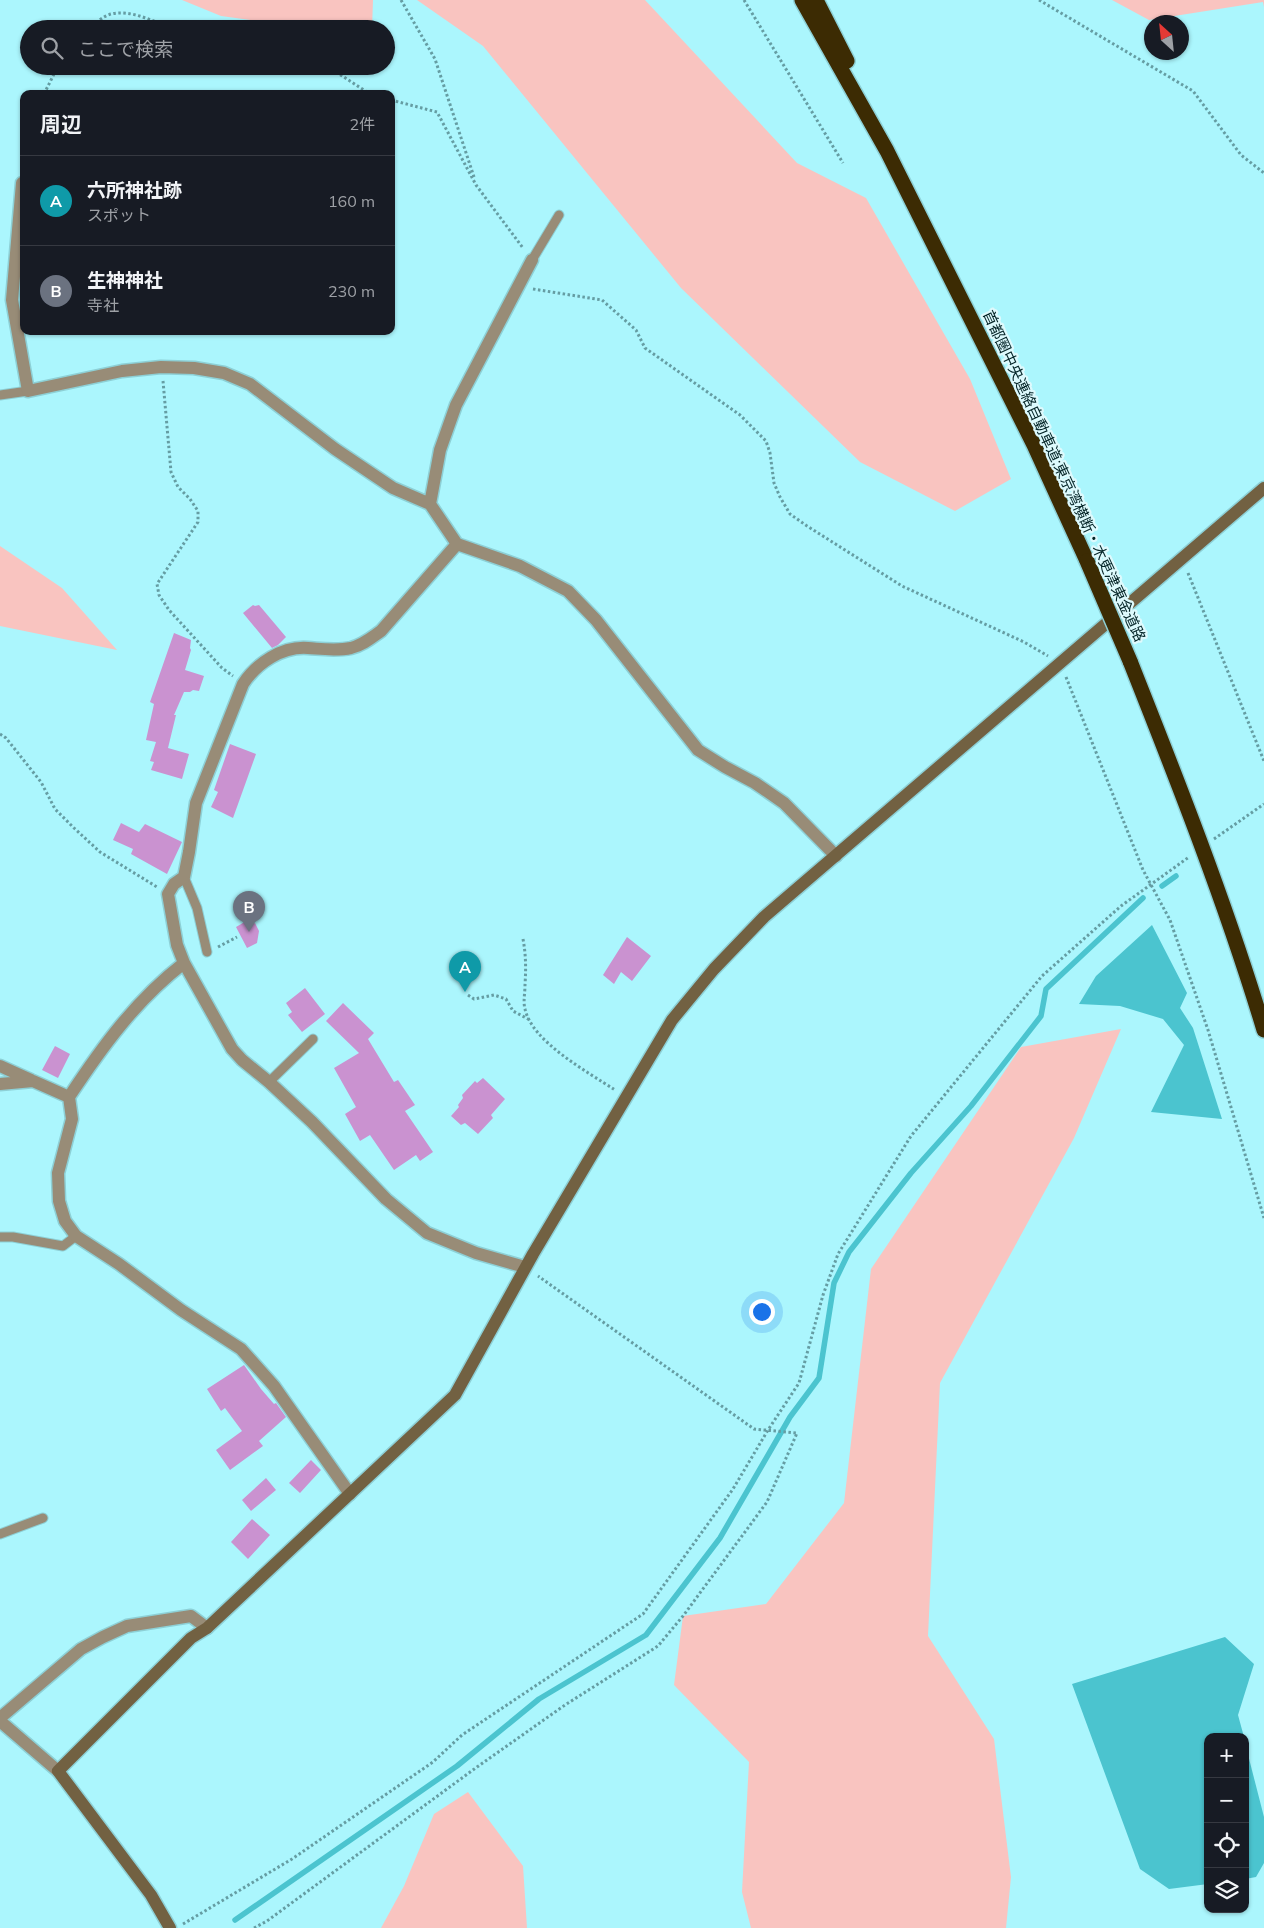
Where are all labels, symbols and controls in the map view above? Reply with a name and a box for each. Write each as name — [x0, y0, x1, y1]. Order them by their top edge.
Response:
north arrow — [1144, 15, 1189, 60]
search box — [20, 20, 395, 75]
icon: search — [38, 34, 66, 62]
text: ここで検索 — [78, 37, 173, 61]
text: 周辺 — [40, 111, 82, 137]
text: 2件 — [349, 114, 375, 134]
text: 六所神社跡 — [87, 178, 182, 202]
text: A — [50, 191, 62, 211]
text: 160 m — [328, 191, 375, 211]
text: スポット — [87, 205, 151, 225]
text: 生神神社 — [87, 268, 163, 292]
text: B — [50, 281, 62, 301]
text: 230 m — [328, 281, 375, 301]
text: 寺社 — [87, 295, 119, 315]
street label: 首都圏中央連絡自動車道;東京湾横断・木更津東金道路 — [979, 307, 1150, 644]
pin: B — [233, 891, 265, 932]
pin: A — [449, 951, 481, 992]
your location — [749, 1299, 775, 1325]
map controls — [1204, 1733, 1249, 1913]
button: + — [1204, 1733, 1249, 1778]
button: − — [1204, 1778, 1249, 1823]
button: locate — [1204, 1823, 1249, 1868]
button: layers — [1204, 1868, 1249, 1913]

